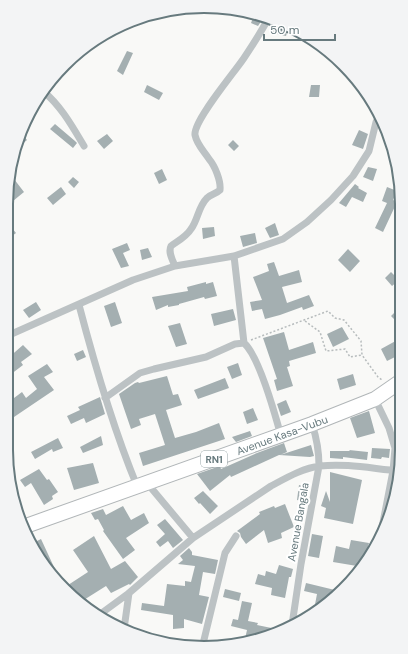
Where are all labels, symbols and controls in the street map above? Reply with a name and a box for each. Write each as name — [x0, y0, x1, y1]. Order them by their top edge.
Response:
scale bar — [264, 16, 335, 42]
text: 50 m — [270, 22, 299, 38]
street label: Avenue Kasa-Vubu — [234, 412, 330, 458]
road number: RN1 — [201, 451, 227, 467]
street label: Avenue Bangala — [284, 481, 312, 563]

